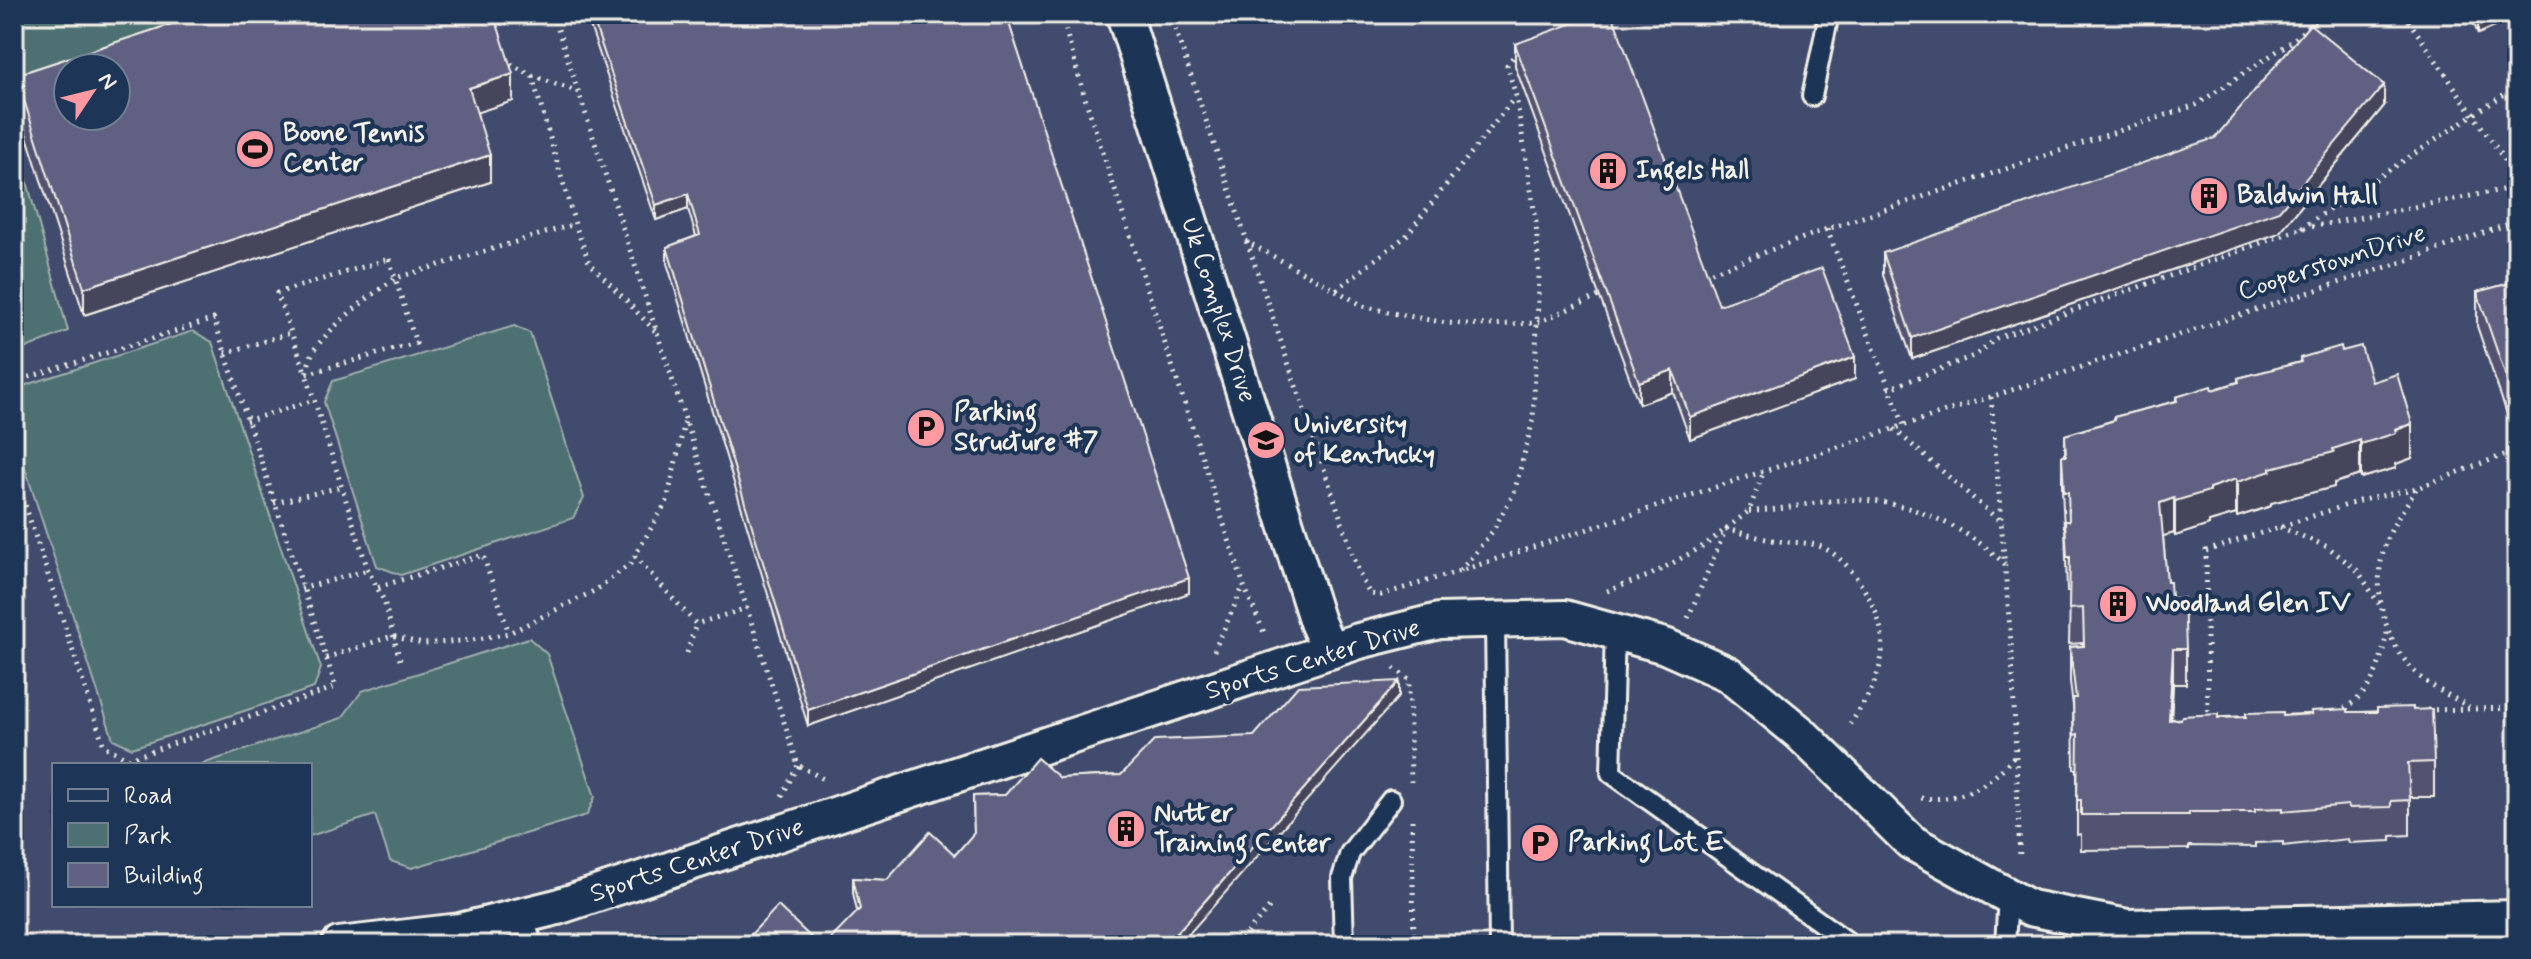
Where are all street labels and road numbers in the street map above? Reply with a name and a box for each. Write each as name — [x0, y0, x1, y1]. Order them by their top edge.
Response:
street label: Uk Complex Drive — [1172, 213, 1264, 407]
street label: CooperstownDrive — [2234, 217, 2430, 309]
street label: Sports Center Drive — [1202, 611, 1424, 709]
street label: Sports Center Drive — [586, 810, 808, 912]

